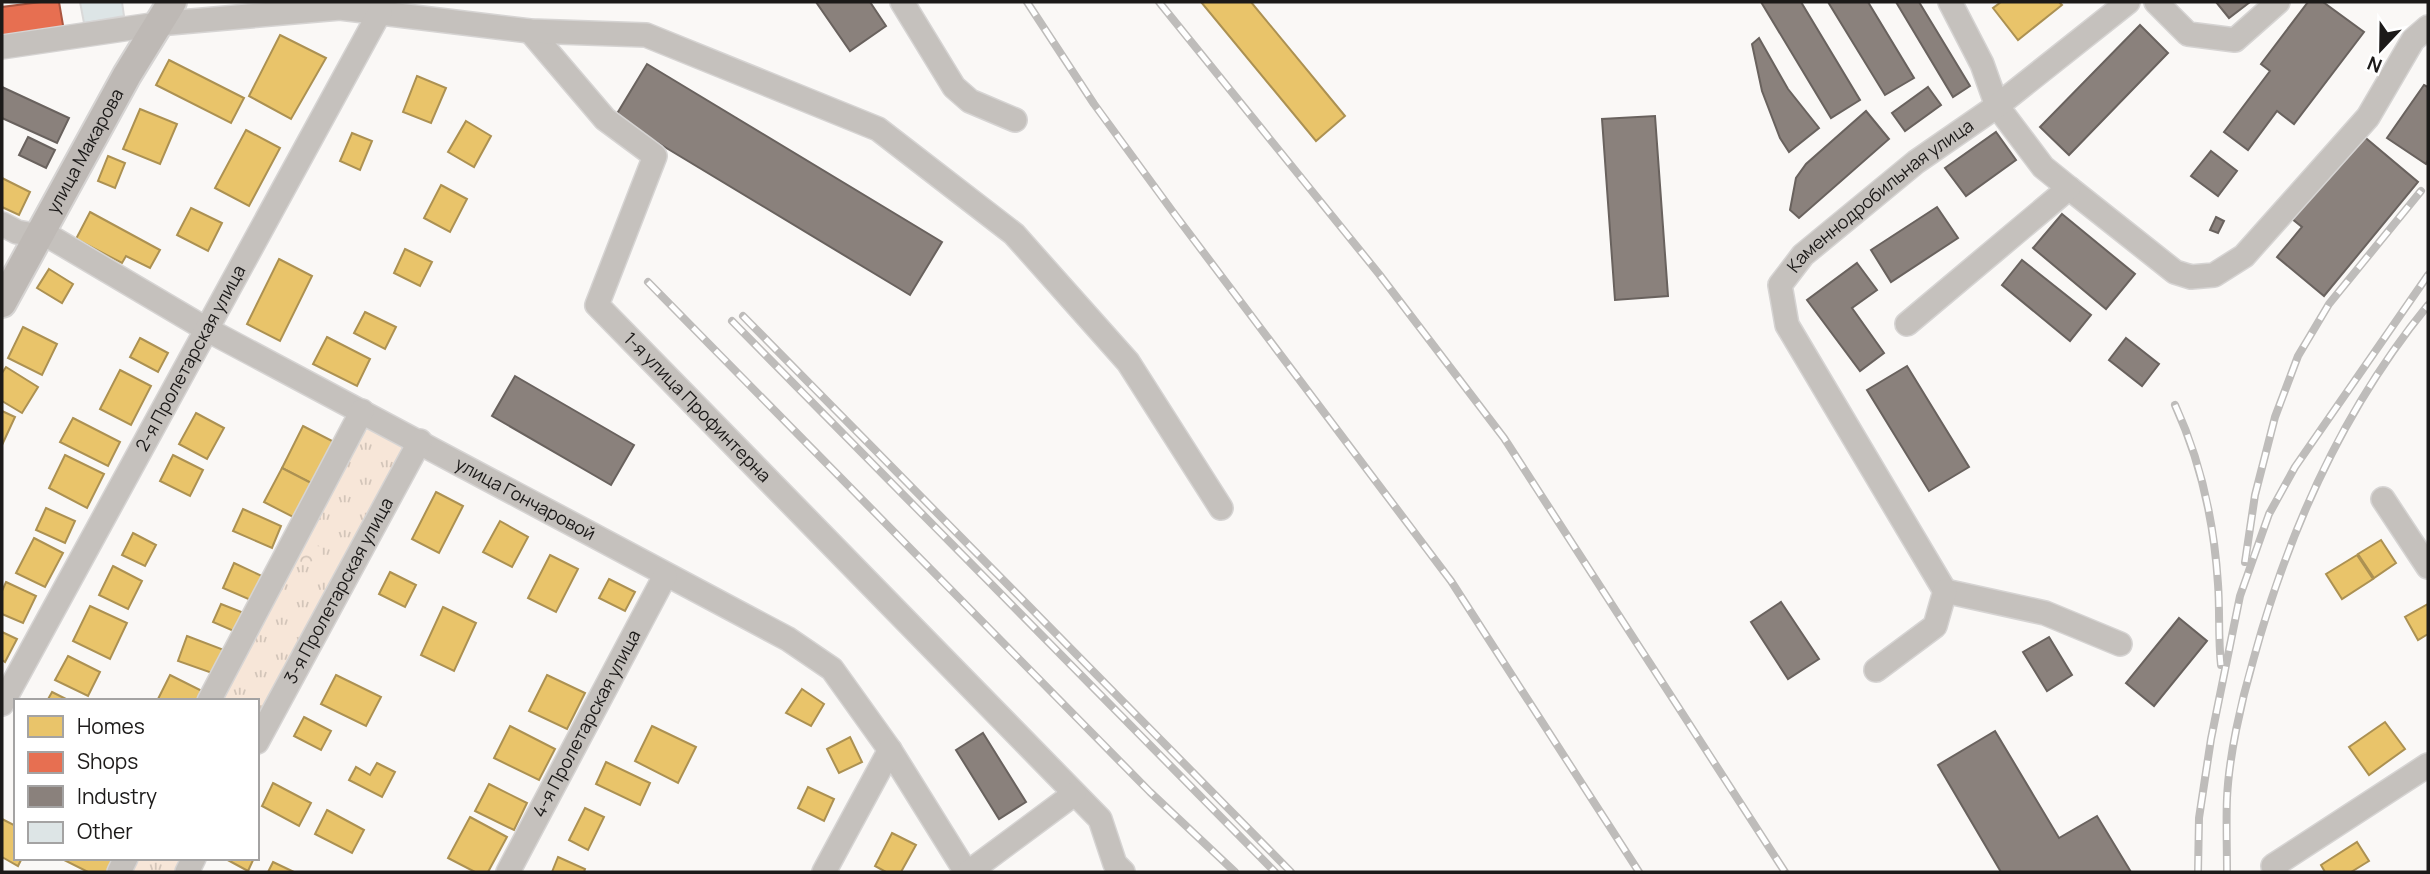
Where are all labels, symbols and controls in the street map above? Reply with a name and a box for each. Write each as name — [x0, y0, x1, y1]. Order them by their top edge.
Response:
north arrow — [2346, 14, 2416, 84]
text: N — [2363, 50, 2386, 79]
street label: улица Макарова — [40, 84, 128, 218]
street label: Каменнодробильная улица — [1781, 113, 1978, 277]
street label: 2-я Пролетарская улица — [129, 260, 251, 455]
street label: 1-я улица Профинтерна — [619, 326, 777, 487]
street label: улица Гончаровой — [451, 451, 600, 545]
street label: 3-я Пролетарская улица — [278, 493, 398, 688]
street label: 4-я Пролетарская улица — [526, 625, 645, 821]
legend — [14, 699, 259, 860]
text: Homes — [77, 712, 145, 740]
text: Shops — [77, 747, 138, 775]
text: Industry — [77, 782, 157, 810]
text: Other — [77, 817, 133, 845]

